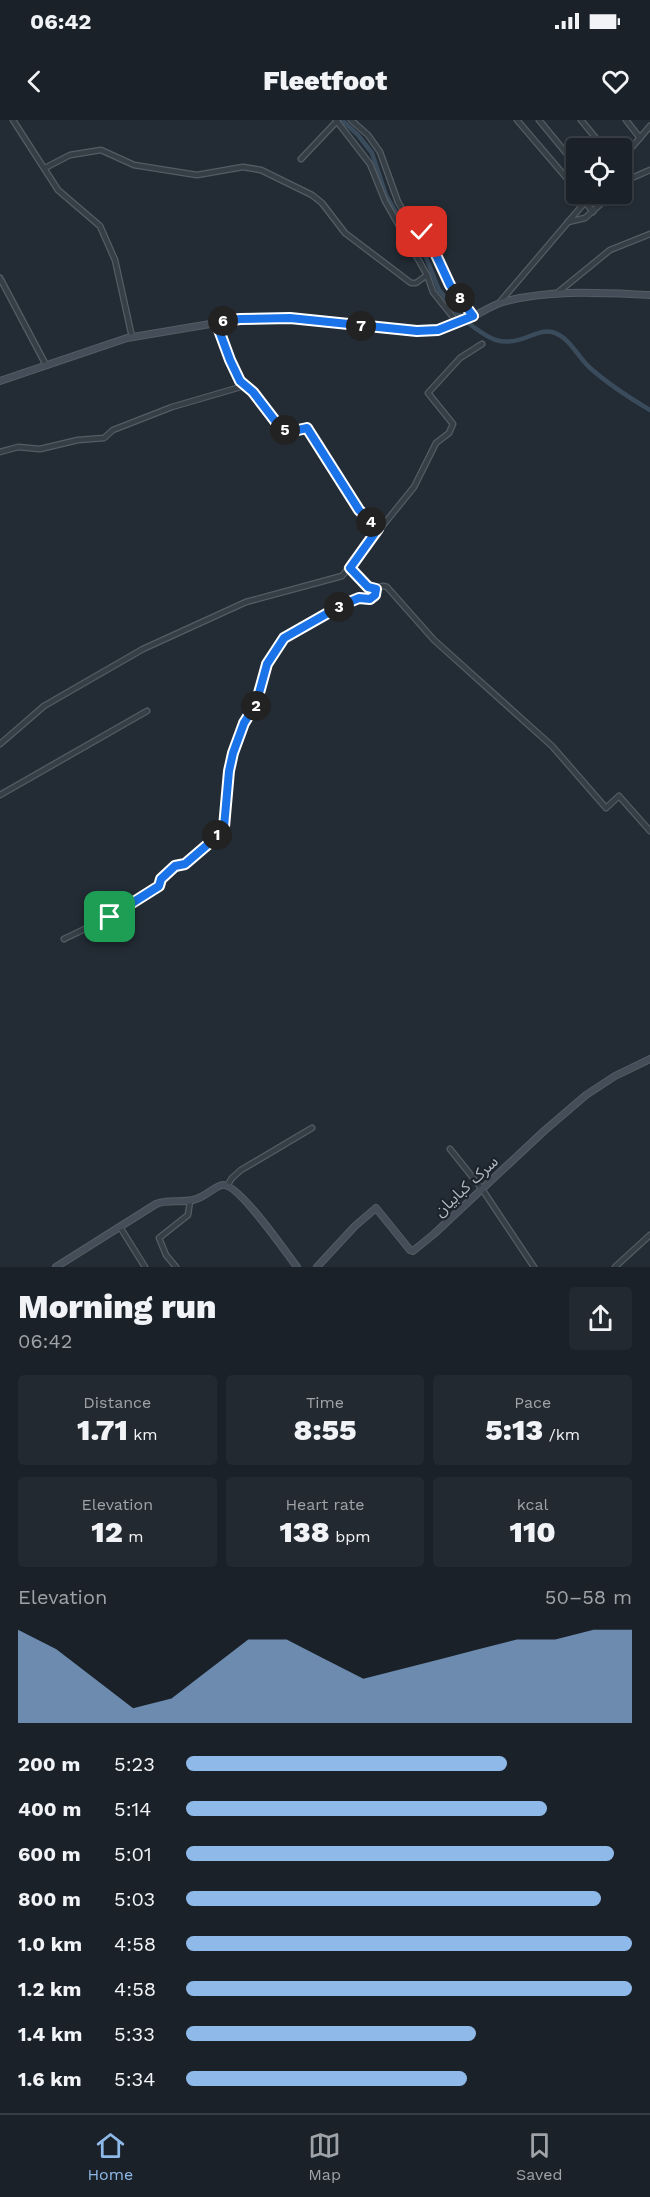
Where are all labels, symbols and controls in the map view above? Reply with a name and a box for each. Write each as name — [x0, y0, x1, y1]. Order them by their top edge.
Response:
text: 06:42 — [30, 9, 91, 34]
icon: back — [18, 65, 51, 98]
text: Fleetfoot — [263, 65, 387, 97]
icon: heart — [599, 65, 632, 98]
map controls — [566, 138, 632, 204]
button: locate — [566, 138, 632, 204]
pin — [396, 206, 447, 257]
icon: check — [405, 215, 438, 248]
pin: 8 — [445, 283, 475, 313]
text: 8 — [455, 288, 465, 307]
pin: 6 — [208, 306, 238, 336]
text: 6 — [218, 311, 228, 330]
pin: 7 — [346, 311, 376, 341]
text: 7 — [356, 316, 366, 335]
pin: 5 — [270, 415, 300, 445]
text: 5 — [280, 420, 290, 439]
pin: 4 — [356, 507, 386, 537]
text: 4 — [366, 512, 376, 531]
pin: 3 — [324, 592, 354, 622]
text: 3 — [334, 597, 344, 616]
pin: 2 — [241, 691, 271, 721]
text: 2 — [251, 696, 261, 715]
pin: 1 — [202, 820, 232, 850]
text: 1 — [214, 825, 220, 844]
pin — [84, 891, 135, 942]
icon: arrive — [93, 900, 126, 933]
street label: سرک کبابیان — [430, 1152, 502, 1220]
text: Morning run — [18, 1287, 217, 1326]
button: share — [569, 1287, 632, 1350]
text: 06:42 — [18, 1329, 72, 1353]
text: Distance — [83, 1393, 151, 1412]
text: Time — [306, 1393, 344, 1412]
text: Pace — [514, 1393, 551, 1412]
text: 1.71 — [77, 1412, 128, 1447]
text: 8:55 — [293, 1412, 357, 1447]
text: 5:13 — [485, 1412, 543, 1447]
text: km — [128, 1425, 158, 1444]
text: /km — [543, 1425, 580, 1444]
text: Elevation — [82, 1495, 153, 1514]
text: Heart rate — [285, 1495, 365, 1514]
text: kcal — [517, 1495, 549, 1514]
text: 12 — [91, 1514, 123, 1549]
text: 138 — [279, 1514, 330, 1549]
text: 110 — [510, 1514, 556, 1549]
text: m — [123, 1527, 143, 1546]
text: bpm — [330, 1527, 371, 1546]
text: Elevation — [18, 1585, 107, 1609]
text: 50–58 m — [545, 1585, 632, 1609]
text: 200 m — [18, 1752, 80, 1776]
text: 5:23 — [114, 1752, 155, 1776]
text: 400 m — [18, 1797, 81, 1821]
text: 5:14 — [114, 1797, 152, 1821]
text: 600 m — [18, 1842, 81, 1866]
text: 5:01 — [114, 1842, 152, 1866]
text: 800 m — [18, 1887, 81, 1911]
text: 5:03 — [114, 1887, 155, 1911]
text: 1.0 km — [18, 1932, 82, 1956]
text: 4:58 — [114, 1932, 156, 1956]
text: 1.2 km — [18, 1977, 81, 2001]
text: 4:58 — [114, 1977, 156, 2001]
text: 1.4 km — [18, 2022, 82, 2046]
text: 5:33 — [114, 2022, 155, 2046]
text: 1.6 km — [18, 2067, 82, 2091]
text: 5:34 — [114, 2067, 155, 2091]
tab: Home — [87, 2129, 133, 2184]
tab: Map — [308, 2129, 341, 2184]
tab: Saved — [516, 2129, 563, 2184]

